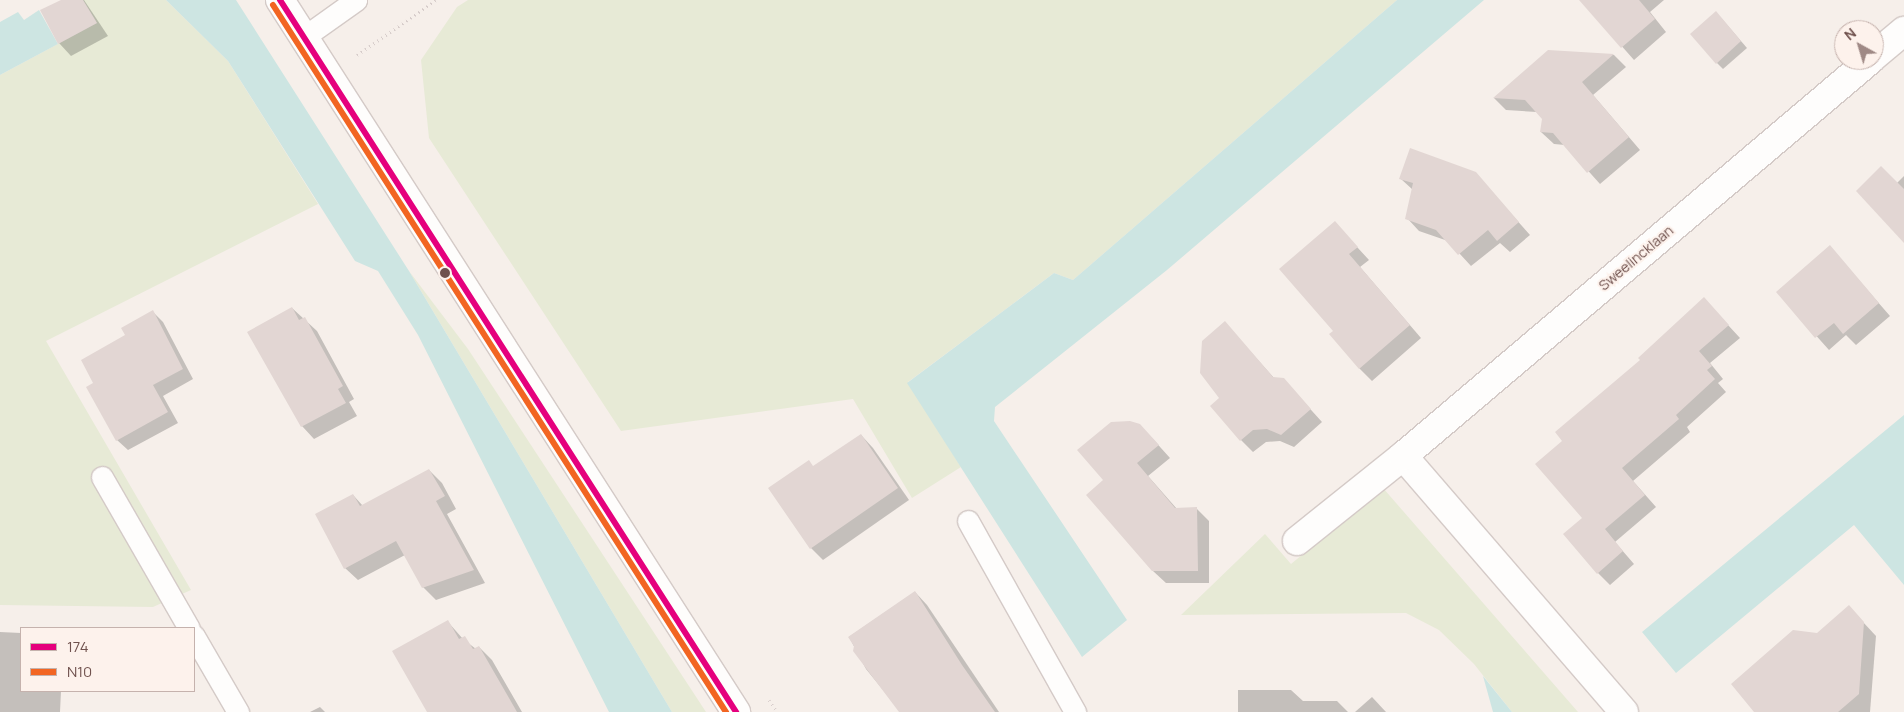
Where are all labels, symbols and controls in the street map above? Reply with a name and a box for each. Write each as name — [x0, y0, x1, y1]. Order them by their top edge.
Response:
north arrow — [1834, 20, 1884, 70]
text: N — [1840, 23, 1860, 44]
street label: Sweelincklaan — [1595, 222, 1677, 294]
unlabelled marker — [440, 268, 450, 278]
legend — [20, 627, 195, 692]
text: 174 — [67, 636, 89, 657]
text: N10 — [67, 661, 92, 682]

